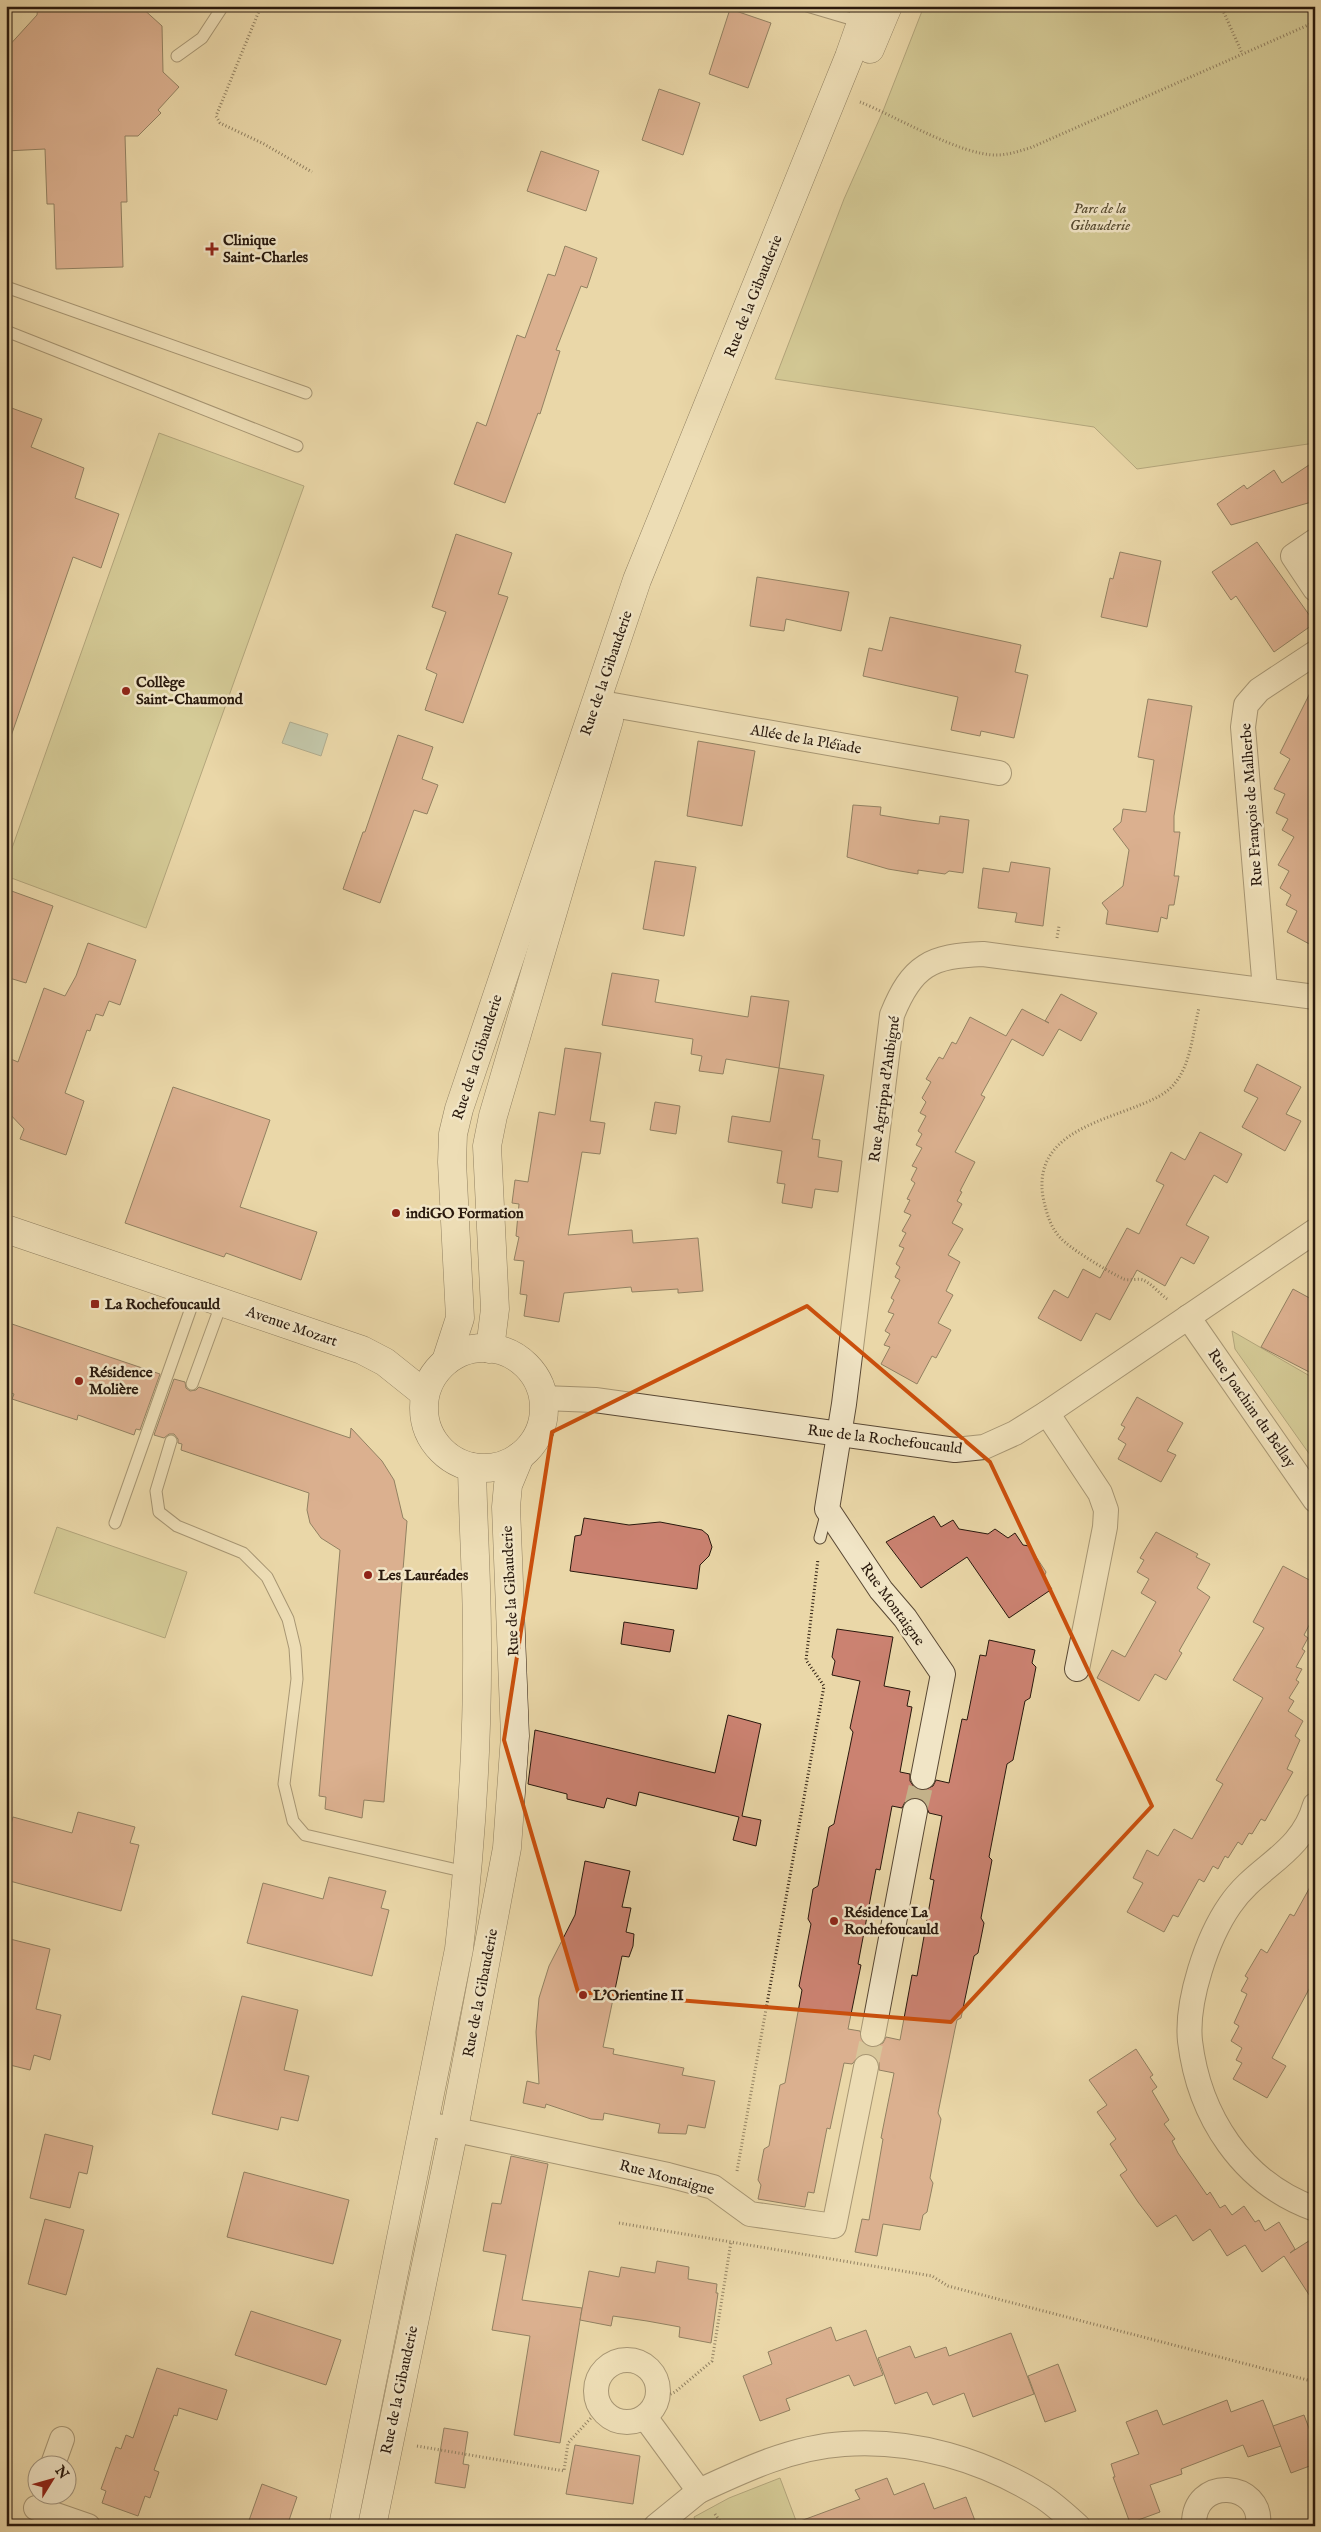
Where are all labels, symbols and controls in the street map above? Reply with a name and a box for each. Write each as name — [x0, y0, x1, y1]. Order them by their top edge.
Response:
park label: Parc de la Gibauderie — [1070, 199, 1130, 235]
place label: Clinique Saint-Charles — [223, 231, 309, 267]
street label: Rue de la Gibauderie — [720, 232, 787, 360]
marker: Clinique Saint-Charles — [205, 242, 219, 256]
street label: Rue de la Gibauderie — [576, 608, 637, 738]
place label: Collège Saint-Chaumond — [136, 673, 244, 709]
marker: Collège Saint-Chaumond — [120, 685, 132, 697]
street label: Allée de la Pléïade — [748, 720, 863, 759]
street label: Rue François de Malherbe — [1236, 723, 1267, 887]
street label: Rue de la Gibauderie — [448, 992, 507, 1122]
street label: Rue Agrippa d'Aubigné — [865, 1015, 904, 1163]
place label: indiGO Formation — [406, 1204, 524, 1223]
marker: indiGO Formation — [390, 1207, 402, 1219]
place label: La Rochefoucauld — [105, 1295, 221, 1314]
marker: La Rochefoucauld — [89, 1298, 101, 1310]
street label: Avenue Mozart — [243, 1302, 340, 1351]
street label: Rue Joachim du Bellay — [1203, 1345, 1300, 1472]
place label: Résidence Molière — [89, 1363, 153, 1399]
marker: Résidence Molière — [73, 1375, 85, 1387]
street label: Rue de la Rochefoucauld — [806, 1421, 964, 1459]
street label: Rue de la Gibauderie — [498, 1525, 523, 1657]
street label: Rue Montaigne — [856, 1559, 929, 1650]
place label: Les Lauréades — [378, 1566, 469, 1585]
marker: Les Lauréades — [362, 1569, 374, 1581]
place label: Résidence La Rochefoucauld — [844, 1903, 940, 1939]
marker: Résidence La Rochefoucauld — [828, 1915, 840, 1927]
street label: Rue de la Gibauderie — [459, 1927, 502, 2059]
place label: L'Orientine II — [593, 1986, 684, 2005]
marker: L'Orientine II — [577, 1989, 589, 2001]
street label: Rue Montaigne — [617, 2156, 717, 2199]
street label: Rue de la Gibauderie — [377, 2324, 422, 2456]
north arrow — [28, 2454, 78, 2504]
text: N — [50, 2462, 72, 2483]

